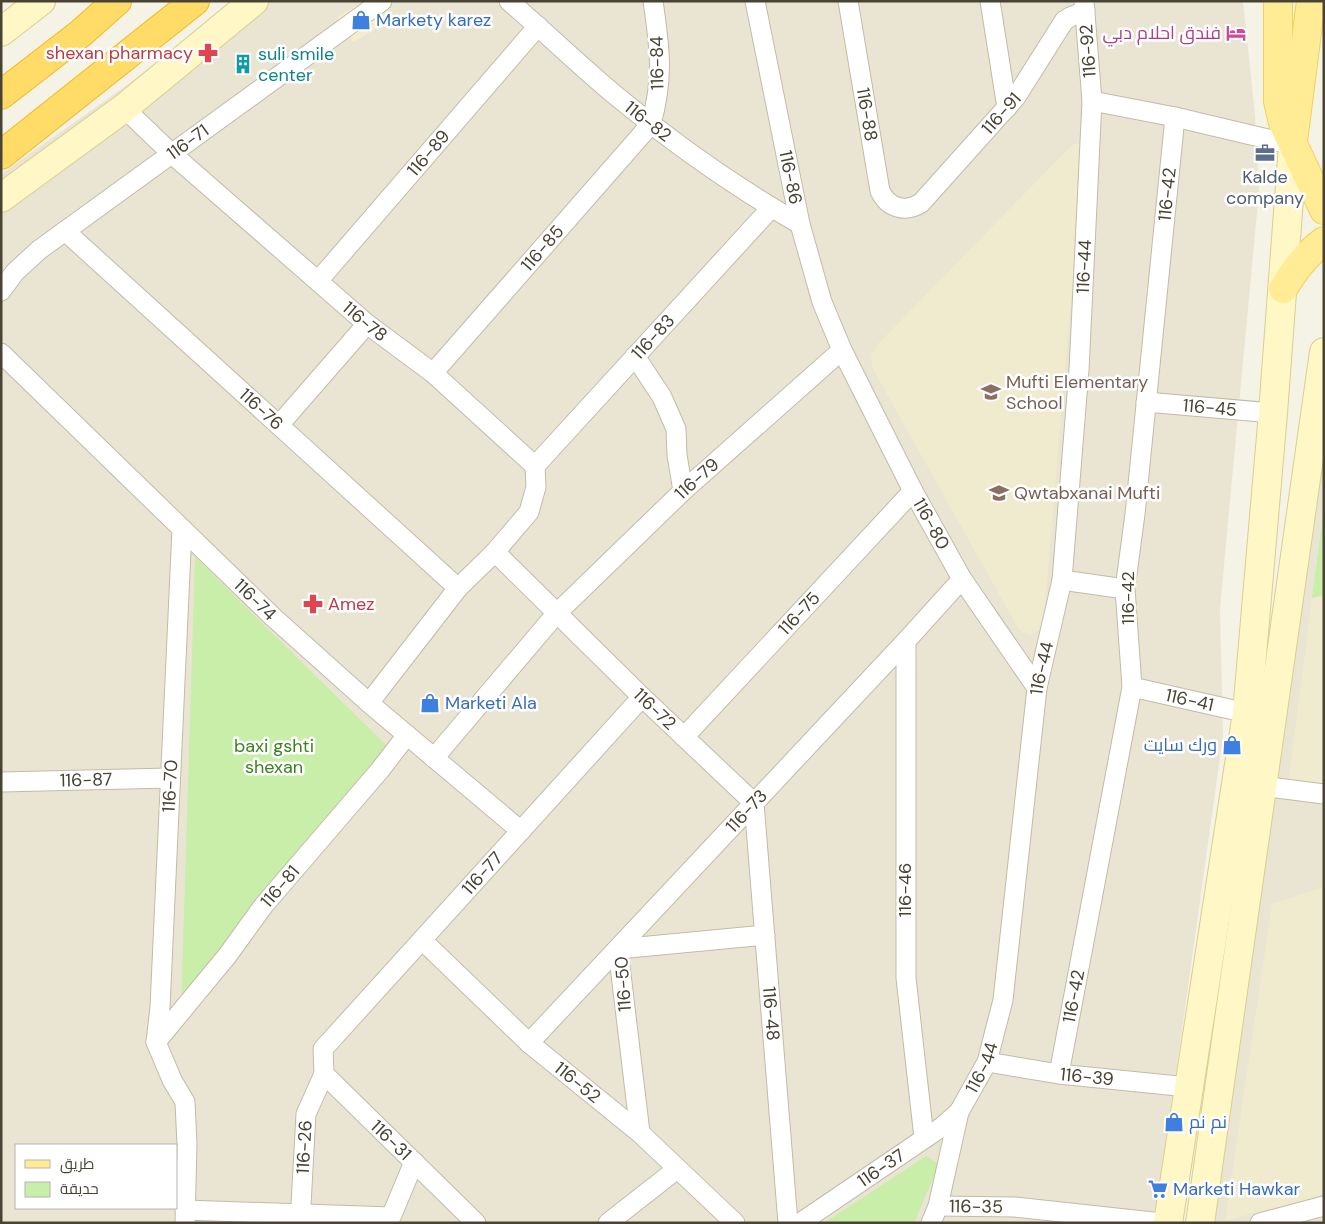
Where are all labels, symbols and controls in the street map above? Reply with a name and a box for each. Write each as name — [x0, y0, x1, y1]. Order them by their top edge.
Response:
place label: Markety karez — [376, 8, 491, 32]
shop icon: Markety karez — [350, 9, 372, 31]
place label: فندق احلام دبي — [1102, 21, 1221, 47]
hotel icon: فندق احلام دبي — [1225, 22, 1247, 44]
street label: 116-92 — [1074, 23, 1102, 79]
street label: 116-84 — [645, 36, 669, 90]
place label: shexan pharmacy — [46, 41, 193, 65]
pharmacy icon: shexan pharmacy — [197, 42, 219, 64]
place label: suli smile center — [258, 42, 334, 87]
building icon: suli smile center — [232, 53, 254, 75]
street label: 116-88 — [851, 86, 883, 143]
street label: 116-91 — [976, 87, 1027, 140]
street label: 116-82 — [620, 96, 676, 147]
street label: 116-71 — [162, 119, 214, 165]
street label: 116-89 — [402, 125, 455, 181]
office icon: Kalde company — [1254, 142, 1276, 164]
street label: 116-86 — [773, 148, 808, 207]
place label: Kalde company — [1226, 165, 1304, 210]
street label: 116-42 — [1153, 166, 1182, 222]
street label: 116-85 — [515, 220, 569, 276]
street label: 116-44 — [1071, 239, 1097, 294]
street label: 116-78 — [337, 296, 392, 347]
street label: 116-83 — [626, 309, 680, 365]
place label: Mufti Elementary School — [1006, 370, 1148, 415]
school or university icon: Mufti Elementary School — [980, 381, 1002, 403]
street label: 116-76 — [234, 383, 288, 435]
street label: 116-45 — [1182, 393, 1238, 422]
street label: 116-79 — [669, 453, 724, 505]
place label: Qwtabxanai Mufti — [1014, 481, 1160, 505]
school or university icon: Qwtabxanai Mufti — [988, 482, 1010, 504]
street label: 116-80 — [907, 494, 955, 554]
street label: 116-42 — [1116, 571, 1140, 625]
street label: 116-74 — [228, 573, 282, 626]
street label: 116-75 — [773, 586, 825, 640]
place label: Amez — [328, 592, 374, 616]
pharmacy icon: Amez — [302, 593, 324, 615]
street label: 116-44 — [1024, 639, 1059, 696]
street label: 116-72 — [628, 683, 681, 735]
street label: 116-41 — [1163, 683, 1216, 717]
place label: Marketi Ala — [445, 691, 537, 715]
shop icon: Marketi Ala — [419, 692, 441, 714]
place label: ورك سايت — [1144, 733, 1217, 757]
park label: baxi gshti shexan — [234, 734, 314, 779]
shop icon: ورك سايت — [1221, 734, 1243, 756]
street label: 116-70 — [157, 759, 183, 813]
street label: 116-87 — [59, 767, 112, 793]
street label: 116-73 — [720, 784, 773, 838]
street label: 116-77 — [456, 847, 508, 900]
street label: 116-81 — [255, 860, 305, 913]
street label: 116-46 — [893, 863, 917, 917]
street label: 116-50 — [609, 955, 637, 1013]
street label: 116-42 — [1057, 968, 1090, 1025]
street label: 116-48 — [757, 986, 785, 1042]
street label: 116-44 — [960, 1039, 1004, 1098]
street label: 116-52 — [549, 1056, 606, 1108]
street label: 116-39 — [1059, 1062, 1115, 1091]
place label: نم نم — [1189, 1110, 1227, 1134]
shop icon: نم نم — [1163, 1111, 1185, 1133]
street label: 116-31 — [365, 1115, 417, 1165]
street label: 116-26 — [291, 1119, 318, 1175]
street label: 116-37 — [853, 1143, 909, 1193]
legend — [15, 1144, 178, 1209]
text: طريق — [60, 1154, 94, 1174]
place label: Marketi Hawkar — [1173, 1177, 1300, 1201]
supermarket icon: Marketi Hawkar — [1147, 1178, 1169, 1200]
text: حديقة — [60, 1179, 99, 1199]
street label: 116-35 — [949, 1194, 1003, 1219]

